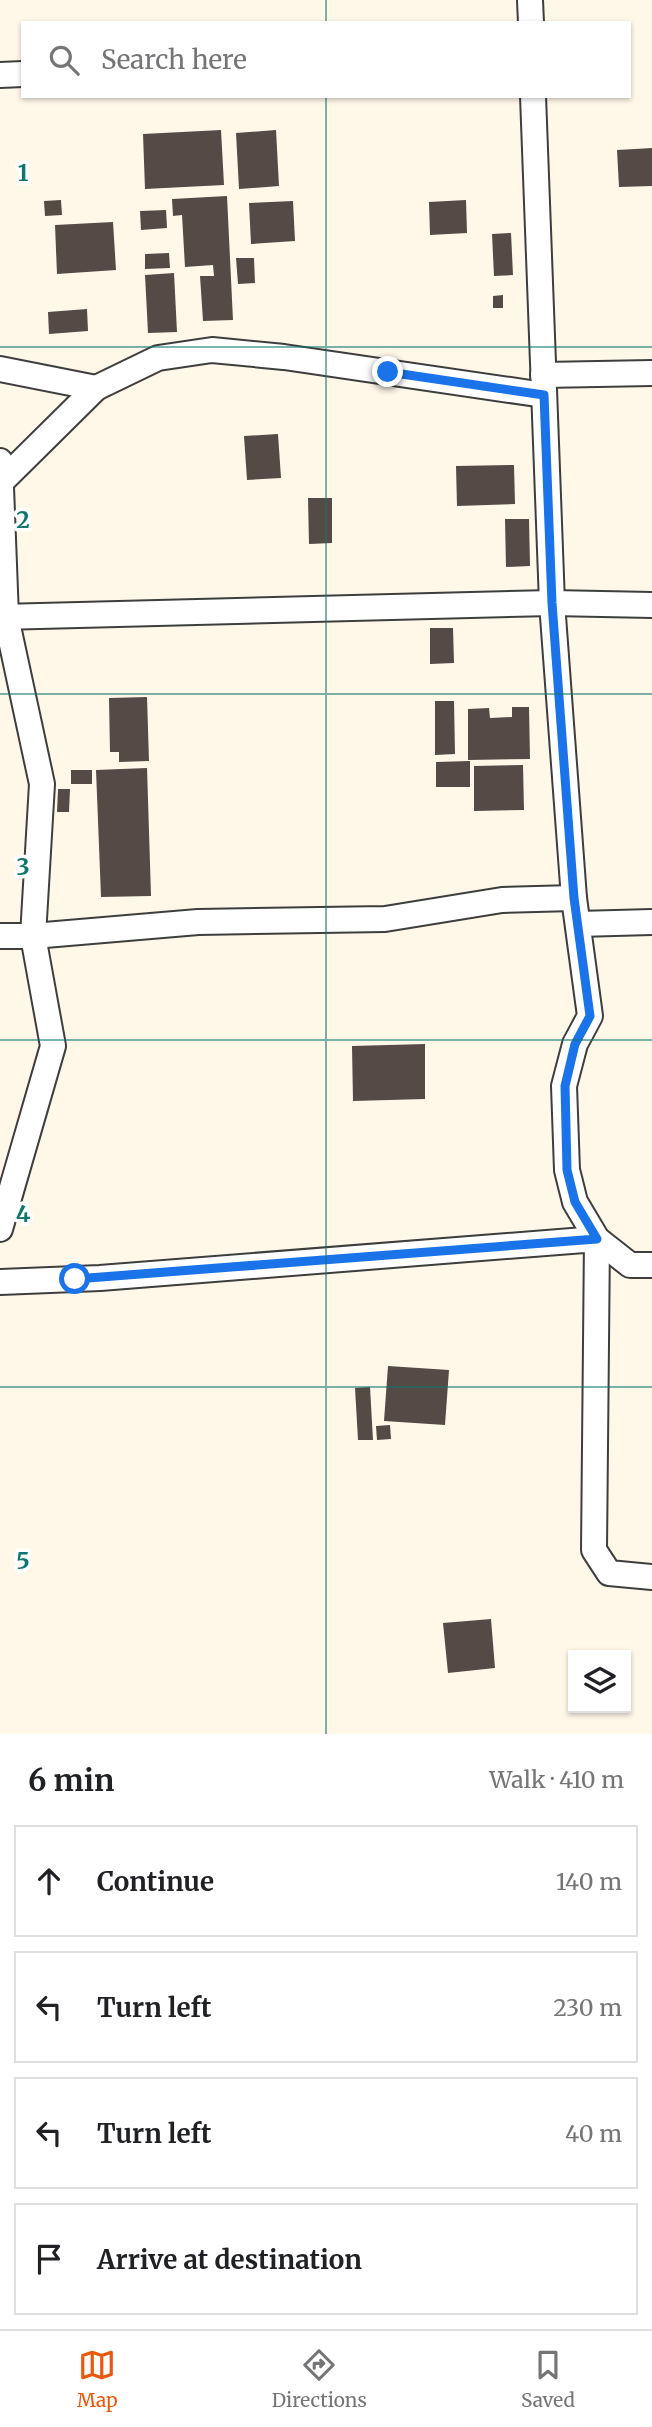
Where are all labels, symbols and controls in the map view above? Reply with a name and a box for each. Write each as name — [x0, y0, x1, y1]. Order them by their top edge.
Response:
search box — [21, 21, 631, 98]
icon: search — [45, 41, 83, 79]
text: Search here — [101, 43, 247, 76]
text: 1 — [18, 158, 29, 187]
route end — [372, 356, 403, 387]
text: 2 — [16, 505, 30, 534]
text: 3 — [16, 852, 30, 881]
text: 4 — [16, 1199, 31, 1228]
route start — [59, 1263, 90, 1294]
text: 5 — [16, 1546, 30, 1575]
map controls — [568, 1650, 631, 1713]
button: layers — [568, 1650, 631, 1713]
text: 6 min — [28, 1761, 114, 1799]
text: Walk · 410 m — [489, 1765, 624, 1794]
icon: ahead — [30, 1862, 68, 1900]
text: Continue — [97, 1865, 214, 1898]
text: 140 m — [556, 1867, 622, 1896]
icon: left — [30, 1988, 68, 2026]
text: Turn left — [97, 1991, 211, 2024]
text: 230 m — [553, 1993, 622, 2022]
icon: left — [30, 2114, 68, 2152]
text: Turn left — [97, 2117, 211, 2150]
text: 40 m — [565, 2119, 622, 2148]
icon: arrive — [30, 2240, 68, 2278]
text: Arrive at destination — [97, 2243, 362, 2276]
tab: Map — [77, 2346, 118, 2412]
tab: Directions — [272, 2346, 367, 2412]
tab: Saved — [521, 2346, 575, 2412]

